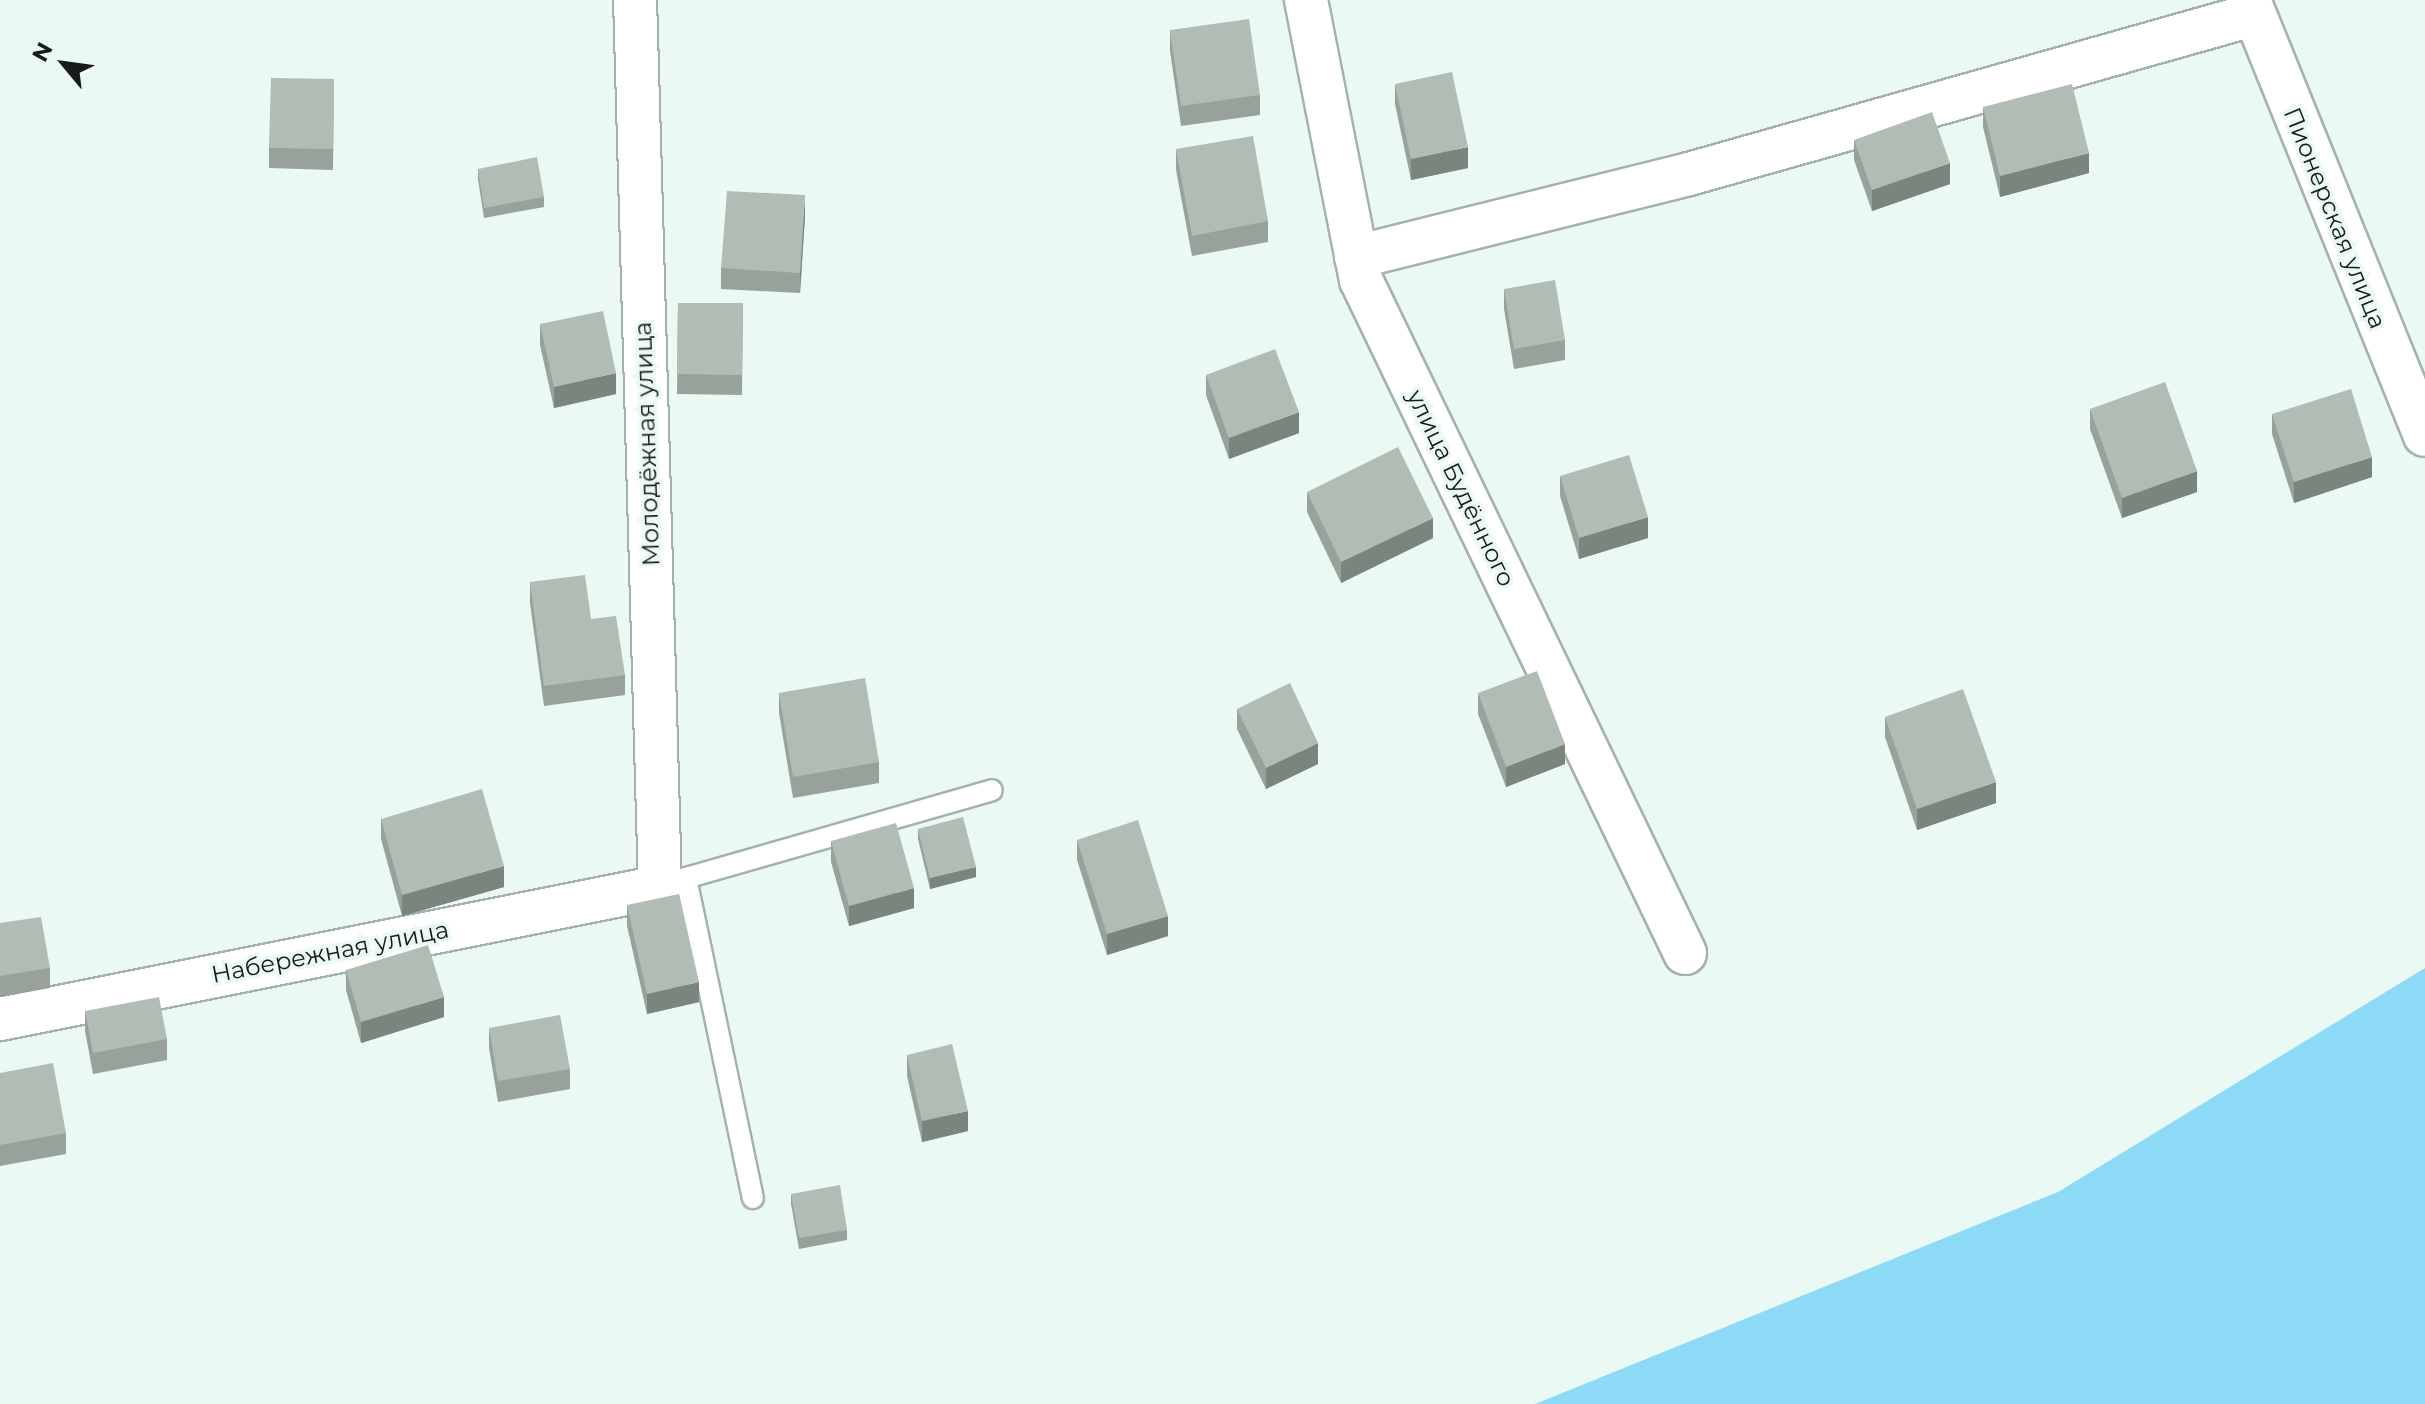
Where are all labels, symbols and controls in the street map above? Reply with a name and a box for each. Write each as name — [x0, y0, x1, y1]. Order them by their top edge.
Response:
north arrow — [24, 24, 104, 104]
text: N — [26, 38, 59, 66]
street label: Пионерская улица — [2277, 103, 2393, 333]
street label: Молодёжная улица — [628, 321, 666, 567]
street label: улица Будённого — [1401, 385, 1521, 591]
street label: Набережная улица — [209, 915, 451, 989]

